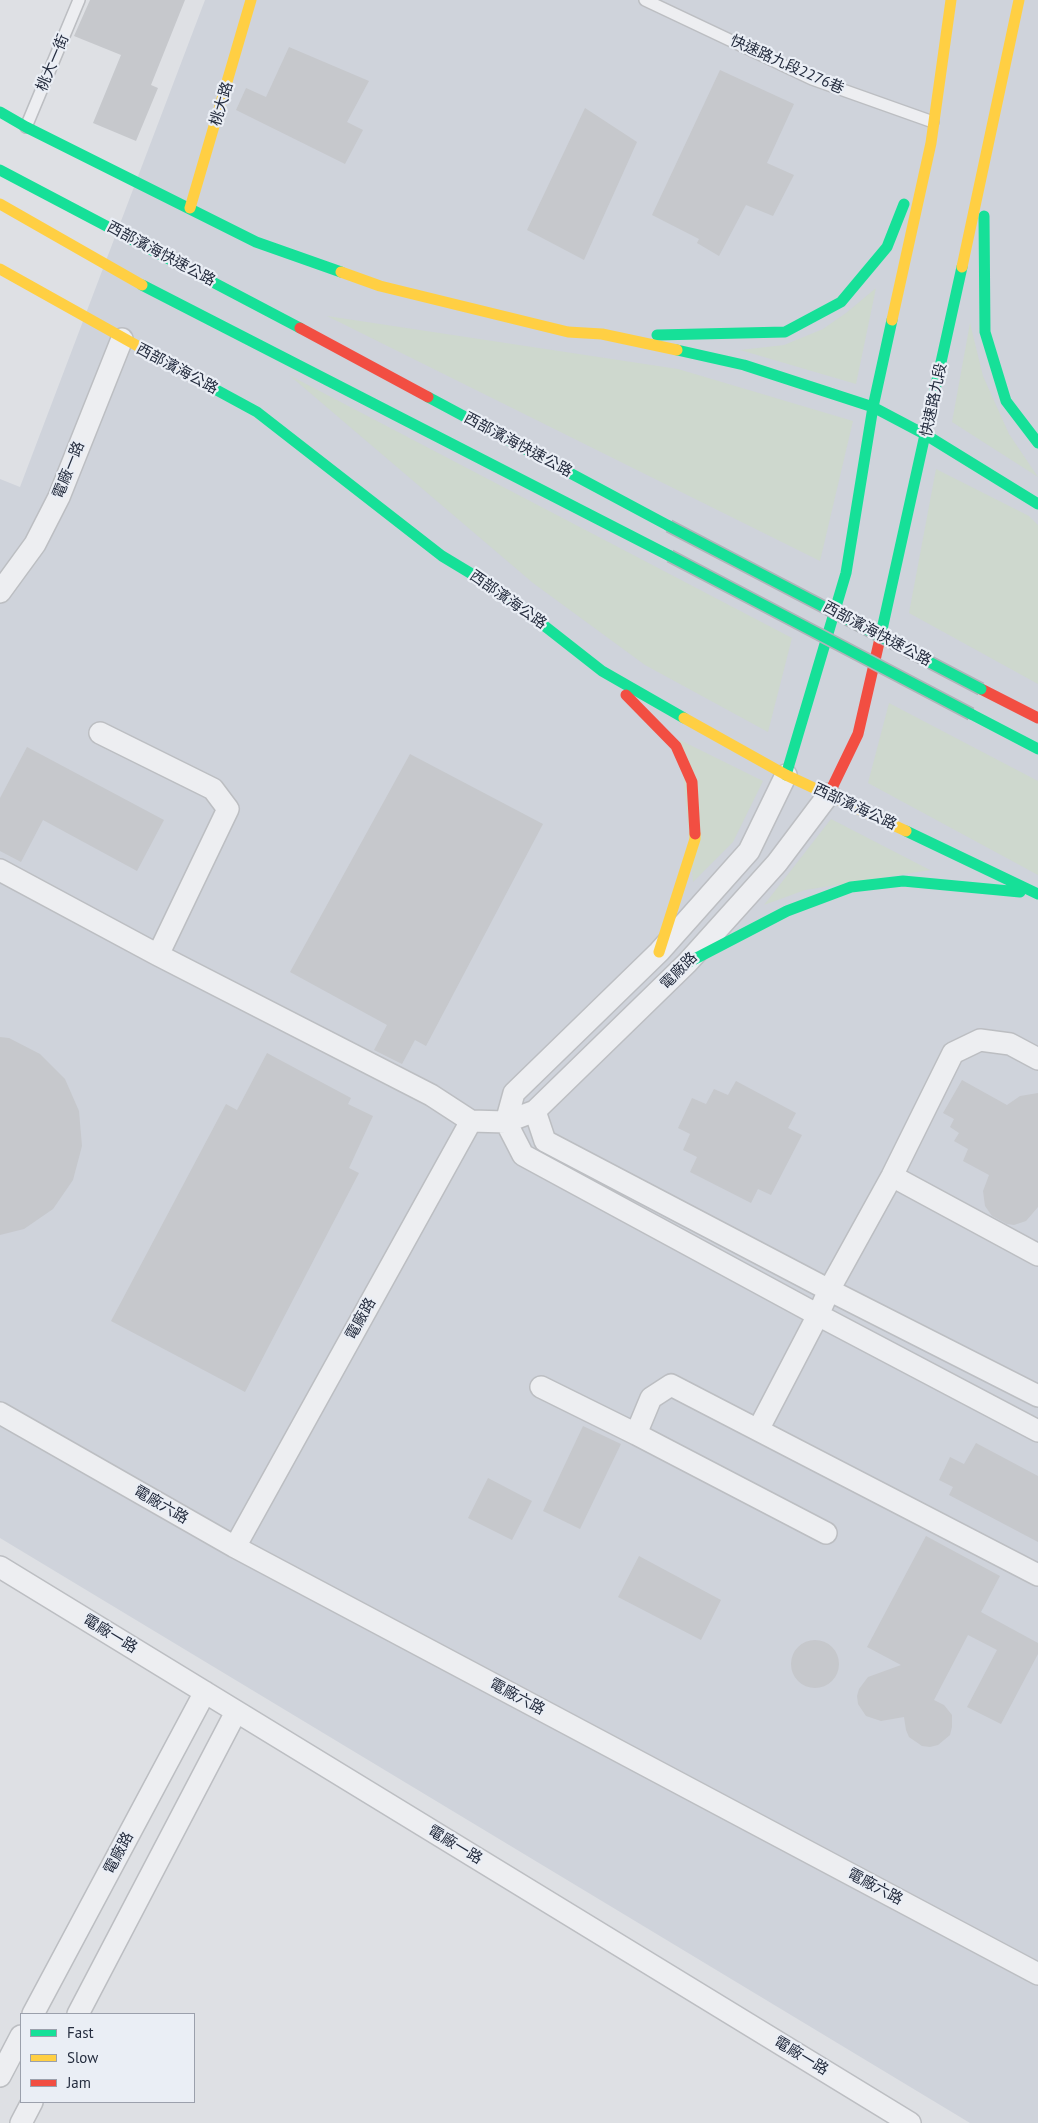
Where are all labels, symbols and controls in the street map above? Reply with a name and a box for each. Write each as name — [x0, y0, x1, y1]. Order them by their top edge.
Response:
street label: 桃大一街 — [33, 32, 73, 94]
street label: 快速路九段2276巷 — [727, 32, 847, 98]
street label: 桃大路 — [207, 80, 237, 128]
street label: 西部濱海快速公路 — [104, 218, 218, 290]
street label: 西部濱海公路 — [133, 340, 221, 398]
street label: 快速路九段 — [917, 361, 951, 439]
street label: 西部濱海快速公路 — [461, 409, 575, 481]
street label: 電廠一路 — [49, 439, 89, 501]
street label: 西部濱海公路 — [466, 567, 550, 633]
street label: 西部濱海快速公路 — [820, 598, 934, 670]
street label: 西部濱海公路 — [810, 780, 900, 834]
street label: 電廠路 — [657, 949, 701, 993]
street label: 電廠路 — [342, 1295, 380, 1343]
street label: 電廠六路 — [131, 1482, 191, 1528]
street label: 電廠一路 — [80, 1611, 140, 1657]
street label: 電廠六路 — [486, 1675, 548, 1719]
street label: 電廠一路 — [425, 1822, 485, 1868]
street label: 電廠路 — [100, 1829, 138, 1877]
street label: 電廠六路 — [844, 1865, 906, 1909]
legend — [20, 2013, 195, 2103]
text: Fast — [67, 2023, 94, 2042]
street label: 電廠一路 — [771, 2033, 831, 2079]
text: Slow — [67, 2048, 98, 2067]
text: Jam — [67, 2073, 91, 2092]

